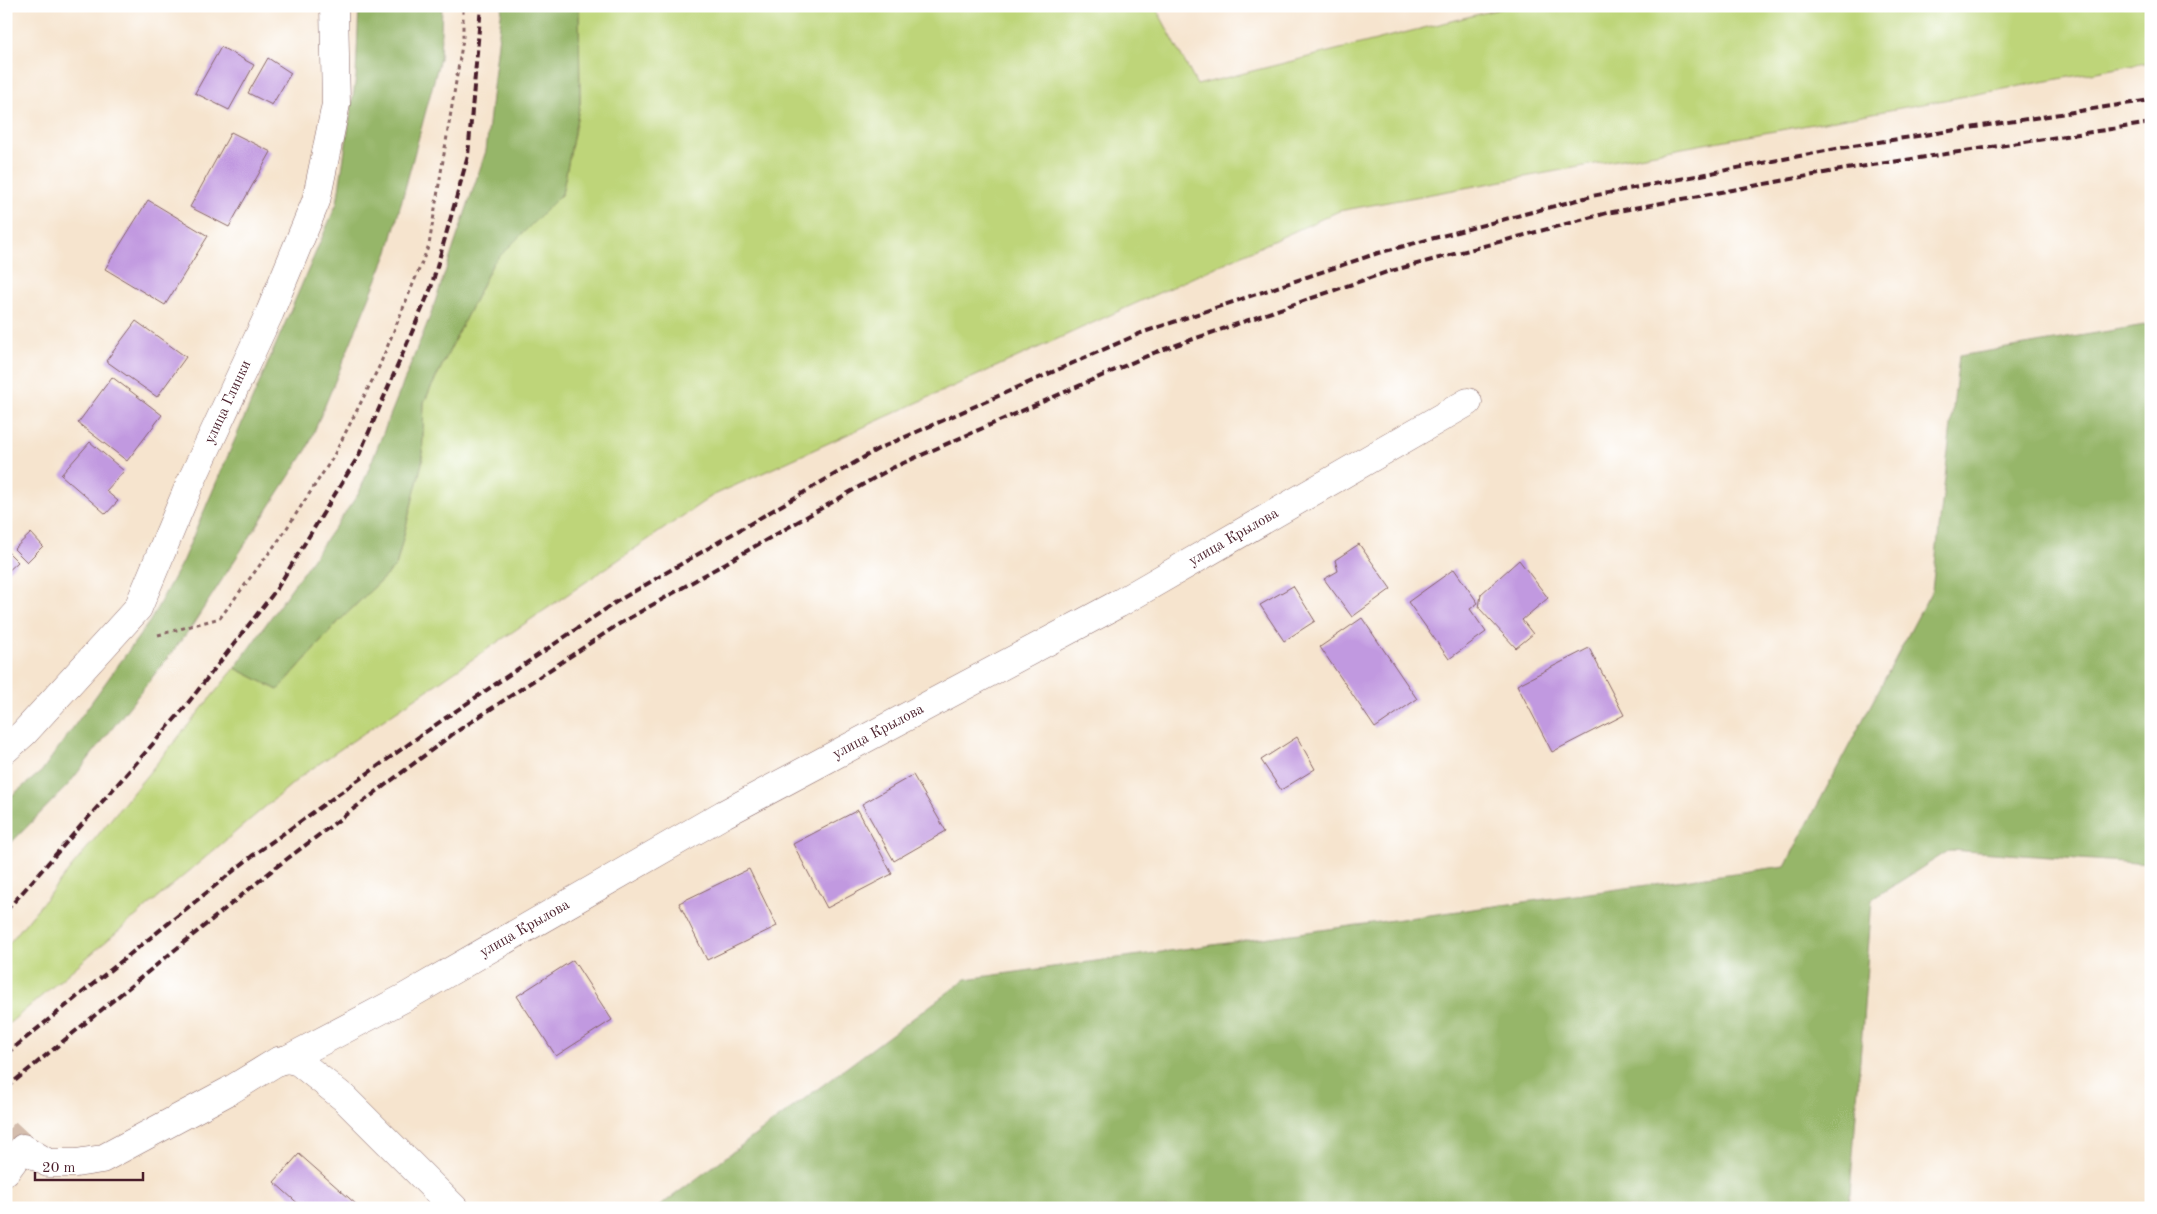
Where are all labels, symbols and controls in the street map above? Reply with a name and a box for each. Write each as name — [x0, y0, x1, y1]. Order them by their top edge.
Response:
street label: улица Глинки — [202, 358, 254, 446]
street label: улица Крылова — [1186, 505, 1282, 569]
street label: улица Крылова — [830, 701, 927, 762]
street label: улица Крылова — [477, 897, 573, 960]
scale bar — [35, 1149, 142, 1181]
text: 20 m — [42, 1161, 76, 1176]

